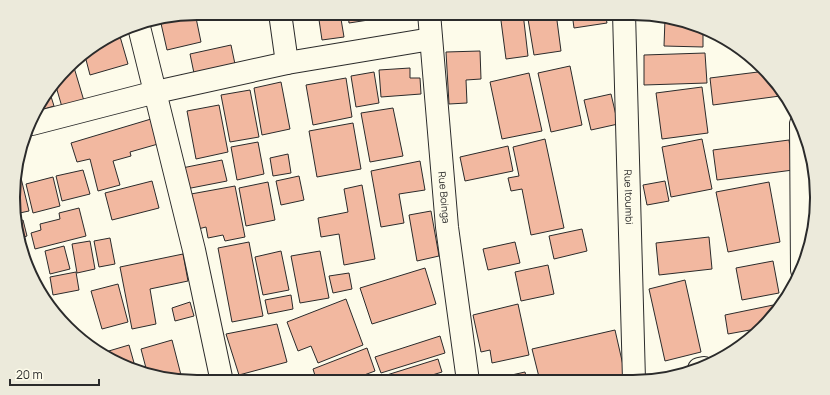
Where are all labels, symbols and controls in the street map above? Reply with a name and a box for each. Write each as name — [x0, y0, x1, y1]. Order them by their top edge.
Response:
street label: Rue Itoumbi — [621, 169, 637, 225]
street label: Rue Boinga — [435, 171, 454, 224]
scale bar — [10, 361, 99, 387]
text: 20 m — [16, 366, 43, 383]

